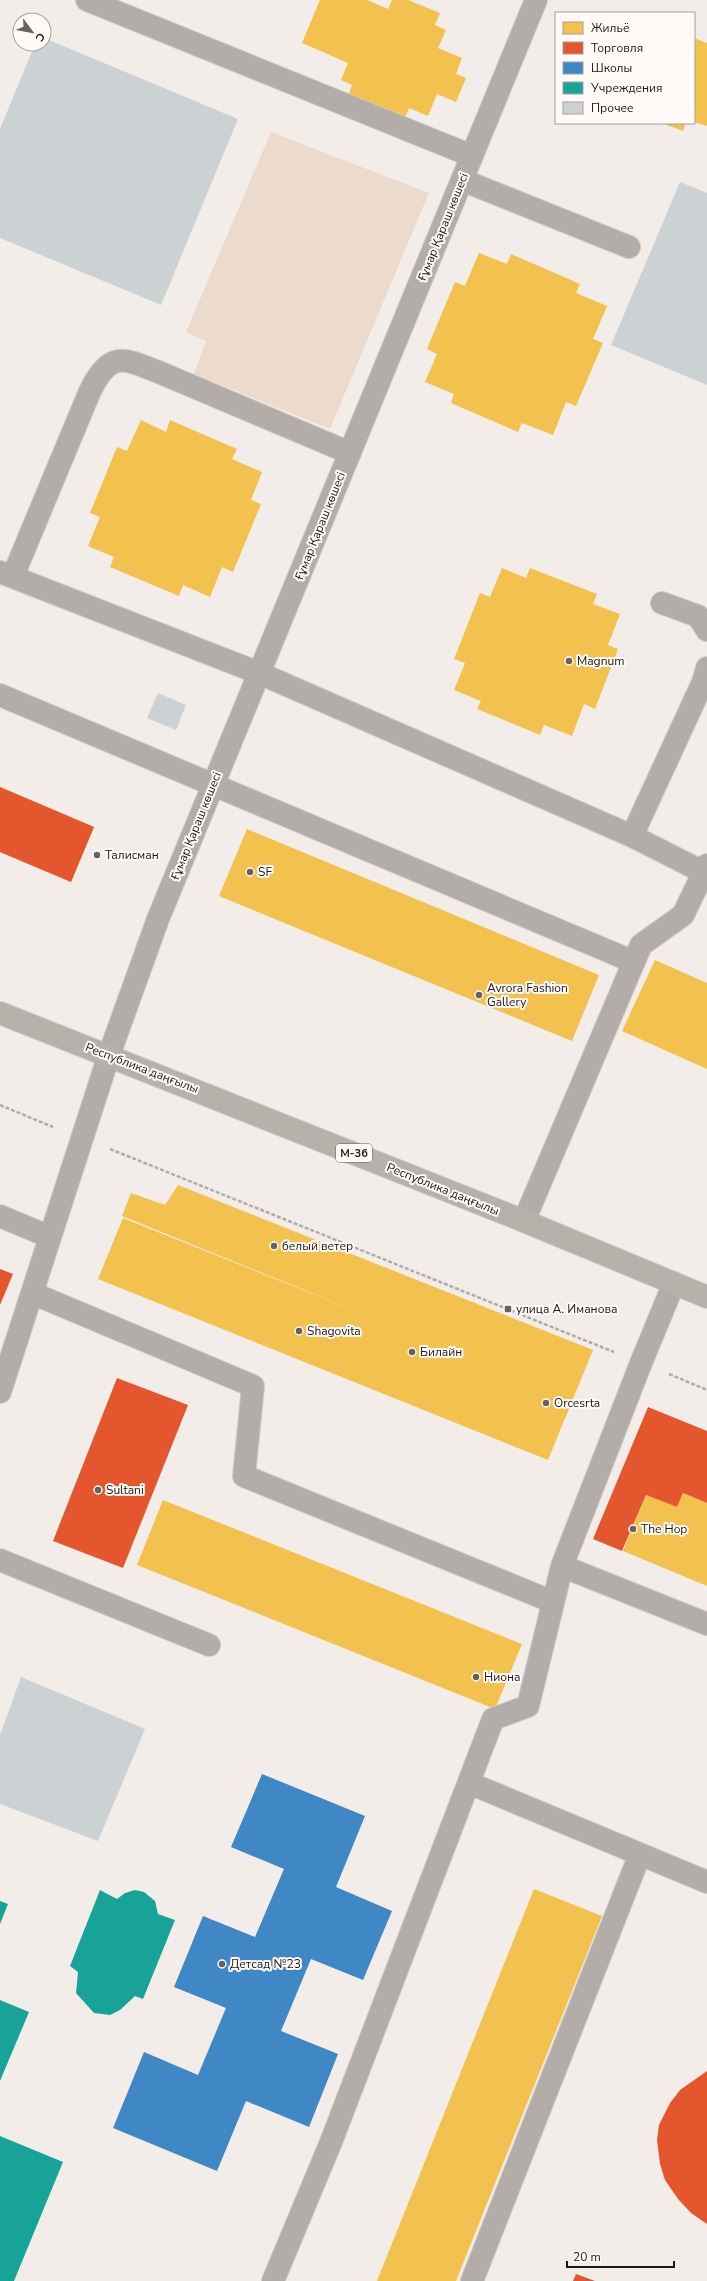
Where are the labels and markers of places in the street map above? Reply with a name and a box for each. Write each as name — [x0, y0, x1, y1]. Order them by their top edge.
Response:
place label: Magnum — [577, 653, 624, 669]
marker: Magnum — [564, 656, 574, 666]
place label: Талисман — [105, 847, 159, 863]
marker: Талисман — [92, 850, 102, 860]
place label: SF — [258, 864, 272, 880]
marker: SF — [245, 867, 255, 877]
place label: Avrora Fashion Gallery — [487, 980, 568, 1010]
marker: Avrora Fashion Gallery — [474, 990, 484, 1000]
place label: белый ветер — [282, 1238, 353, 1254]
marker: белый ветер — [269, 1241, 279, 1251]
place label: улица А. Иманова — [516, 1301, 618, 1317]
marker: улица А. Иманова — [503, 1304, 513, 1314]
place label: Shagovita — [307, 1323, 361, 1339]
marker: Shagovita — [294, 1326, 304, 1336]
place label: Билайн — [420, 1344, 462, 1360]
marker: Билайн — [407, 1347, 417, 1357]
place label: Orcesrta — [554, 1395, 600, 1411]
marker: Orcesrta — [541, 1398, 551, 1408]
place label: Sultani — [106, 1482, 144, 1498]
marker: Sultani — [93, 1485, 103, 1495]
place label: The Hop — [641, 1521, 687, 1537]
marker: The Hop — [628, 1524, 638, 1534]
place label: Ниона — [484, 1669, 520, 1685]
marker: Ниона — [471, 1672, 481, 1682]
place label: Детсад №23 — [230, 1956, 301, 1972]
marker: Детсад №23 — [217, 1959, 227, 1969]

